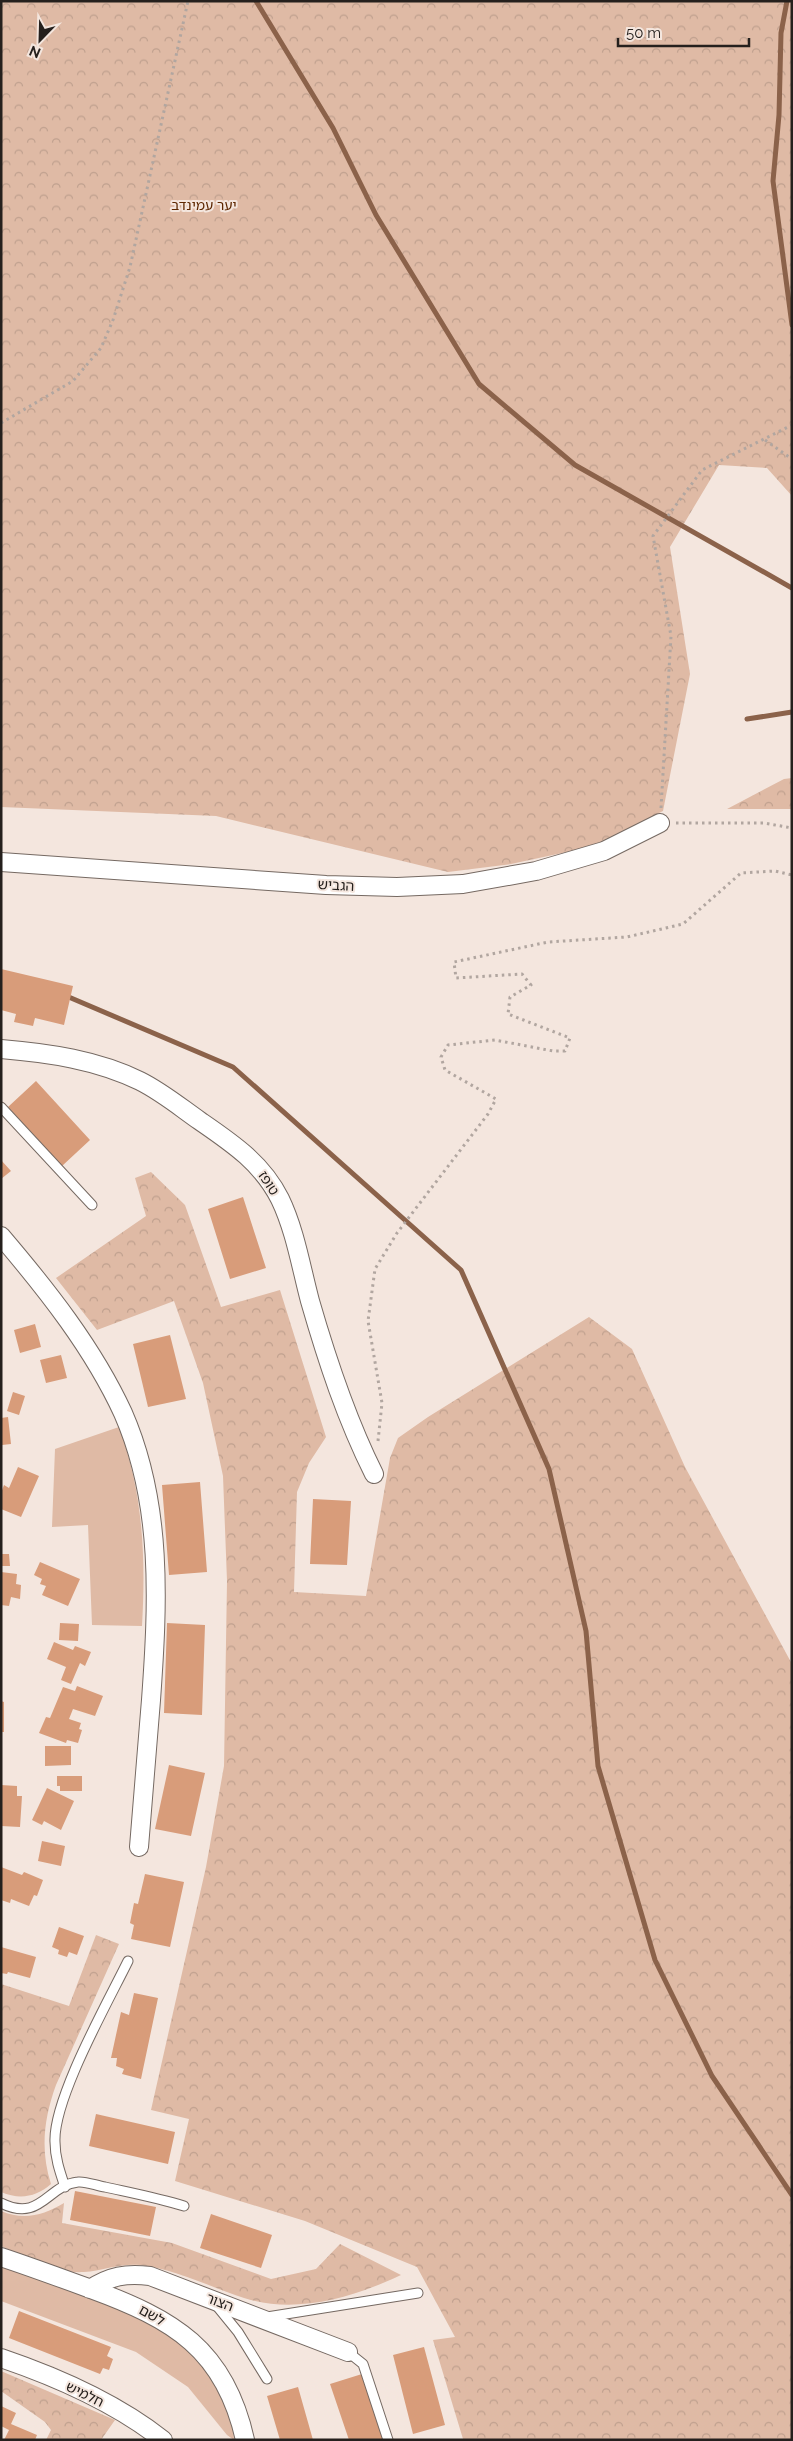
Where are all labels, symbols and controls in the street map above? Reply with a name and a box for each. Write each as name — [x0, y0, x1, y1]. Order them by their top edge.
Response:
north arrow — [15, 15, 65, 65]
scale bar — [618, 15, 749, 47]
text: 50 m — [626, 24, 661, 42]
text: N — [27, 43, 43, 61]
park label: יער עמינדב — [171, 197, 237, 213]
street label: הגביש — [317, 876, 355, 894]
street label: טופז — [255, 1168, 283, 1198]
street label: הצור — [204, 2290, 236, 2314]
street label: לשם — [136, 2301, 168, 2329]
street label: חלמיש — [63, 2378, 107, 2410]

